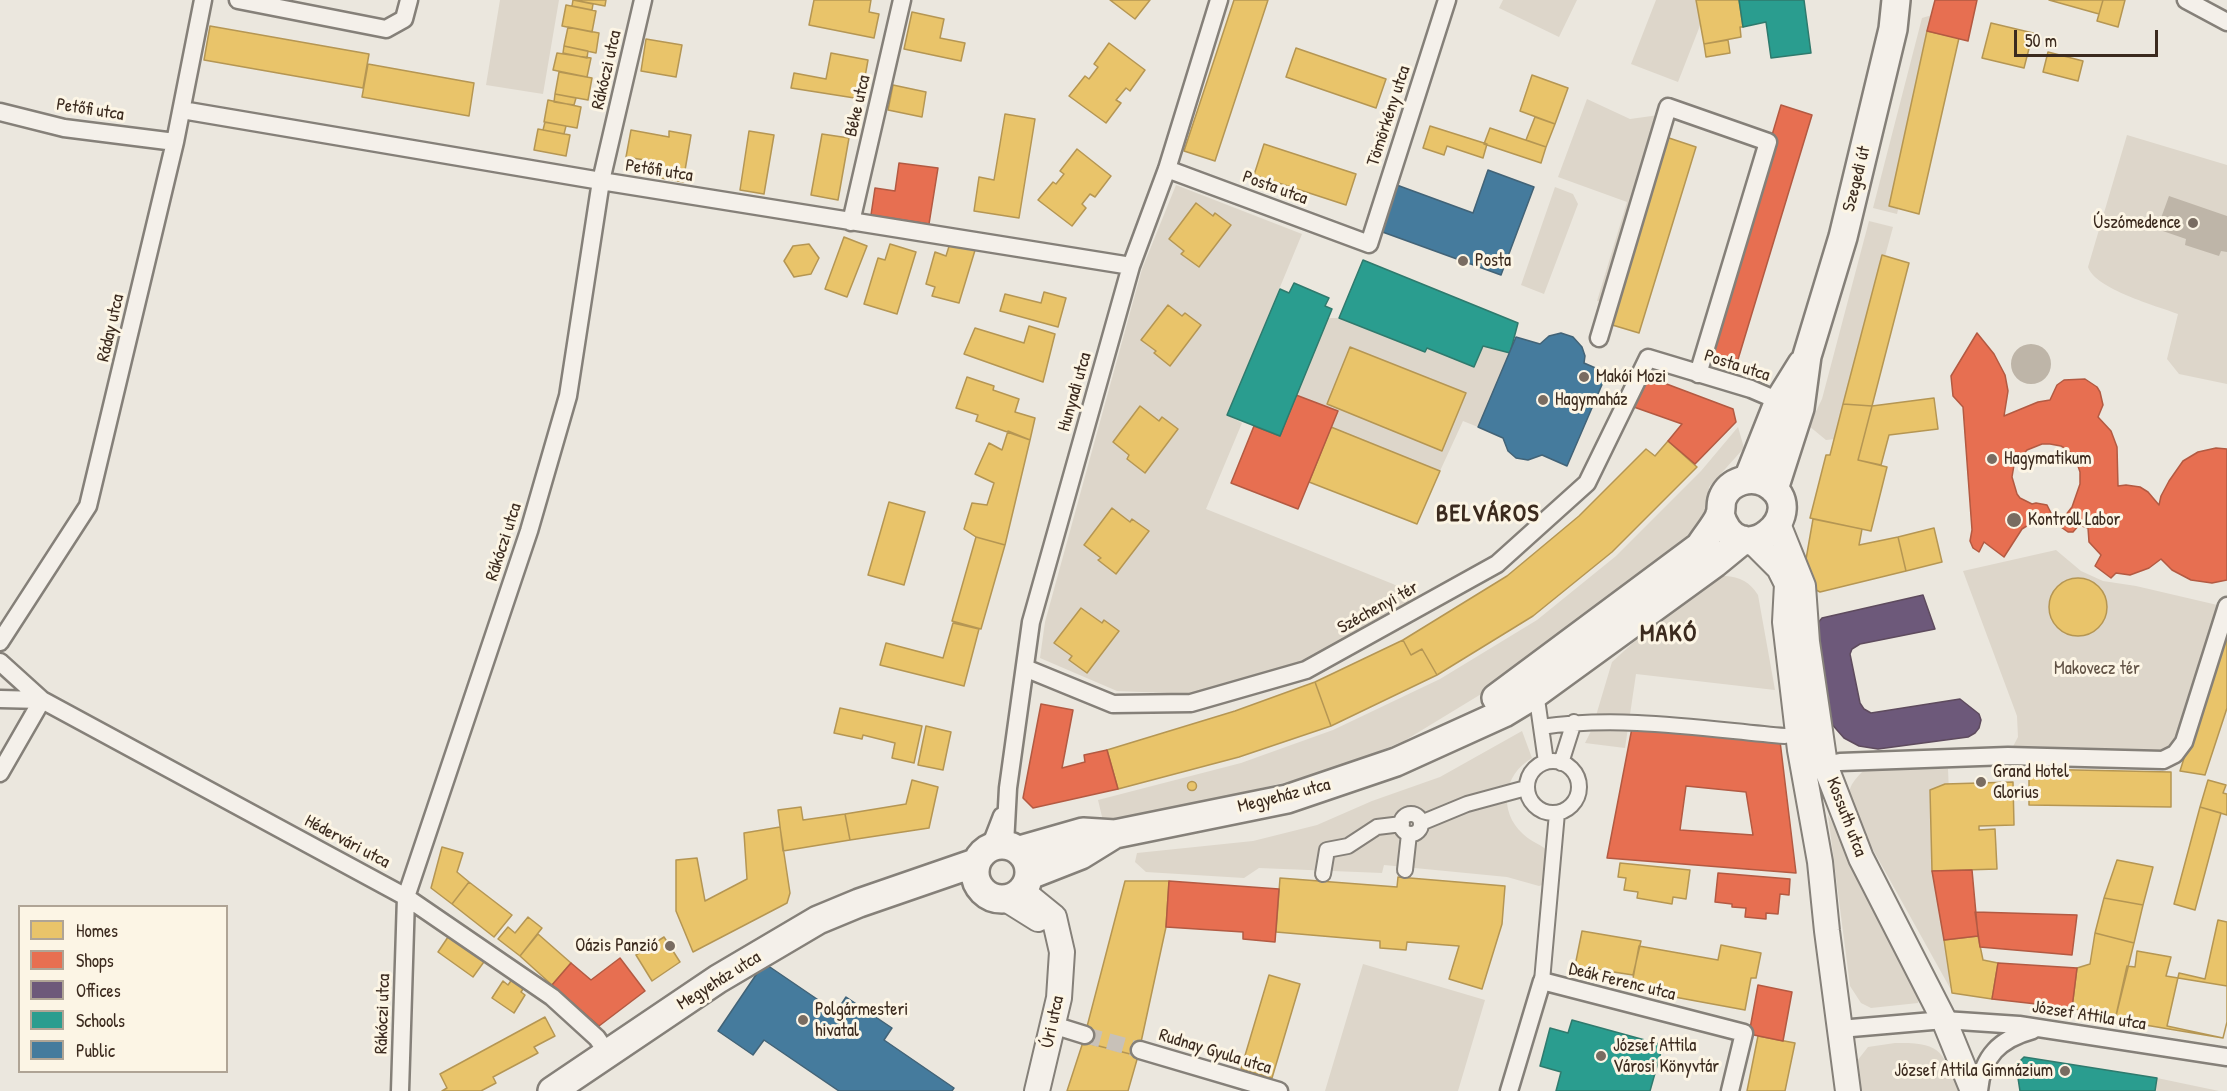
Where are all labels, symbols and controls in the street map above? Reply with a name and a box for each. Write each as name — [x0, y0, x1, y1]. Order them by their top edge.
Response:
scale bar — [2017, 18, 2161, 56]
street label: Rákóczi utca — [587, 28, 627, 112]
text: 50 m — [2025, 28, 2057, 53]
street label: Tömörkény utca — [1363, 63, 1415, 169]
street label: Béke utca — [840, 73, 876, 139]
street label: Petőfi utca — [55, 94, 125, 126]
street label: Szegedi út — [1838, 144, 1876, 214]
street label: Petőfi utca — [624, 155, 694, 187]
street label: Posta utca — [1240, 166, 1310, 210]
place label: Úszómedence — [2093, 212, 2181, 234]
marker: Úszómedence — [2186, 216, 2200, 230]
place label: Posta — [1475, 250, 1511, 272]
marker: Posta — [1456, 254, 1470, 268]
street label: Ráday utca — [93, 292, 129, 364]
street label: Posta utca — [1701, 345, 1773, 387]
street label: Hunyadi utca — [1053, 350, 1097, 434]
place label: Makói Mozi — [1596, 366, 1666, 388]
marker: Makói Mozi — [1577, 370, 1591, 384]
place label: Hagymaház — [1555, 389, 1628, 411]
marker: Hagymaház — [1536, 393, 1550, 407]
place label: Hagymatikum — [2004, 448, 2092, 470]
marker: Hagymatikum — [1985, 452, 1999, 466]
street label: Rákóczi utca — [481, 501, 527, 583]
district label: BELVÁROS — [1436, 501, 1540, 529]
place label: Kontroll Labor — [2028, 509, 2120, 531]
marker: Kontroll Labor — [2005, 511, 2023, 529]
street label: Széchenyi tér — [1334, 577, 1422, 639]
district label: MAKÓ — [1640, 621, 1698, 649]
park label: Makovecz tér — [2054, 658, 2140, 680]
place label: Grand Hotel Glorius — [1993, 761, 2069, 804]
street label: Megyeház utca — [1236, 774, 1332, 818]
street label: Kossuth utca — [1821, 774, 1871, 860]
marker: Grand Hotel Glorius — [1974, 775, 1988, 789]
street label: Hédervári utca — [301, 811, 393, 873]
legend — [18, 905, 228, 1073]
text: Homes — [76, 918, 118, 943]
place label: Oázis Panzió — [575, 935, 658, 957]
marker: Oázis Panzió — [663, 939, 677, 953]
street label: Megyeház utca — [673, 947, 765, 1015]
text: Shops — [76, 948, 114, 973]
street label: Deák Ferenc utca — [1566, 958, 1678, 1006]
street label: Rákóczi utca — [371, 974, 395, 1054]
text: Offices — [76, 978, 121, 1003]
street label: Úri utca — [1037, 994, 1069, 1050]
street label: József Attila utca — [2031, 996, 2147, 1036]
place label: Polgármesteri hivatal — [815, 999, 908, 1042]
text: Schools — [76, 1008, 125, 1033]
marker: Polgármesteri hivatal — [796, 1013, 810, 1027]
street label: Rudnay Gyula utca — [1156, 1025, 1274, 1079]
place label: József Attila Városi Könyvtár — [1613, 1035, 1719, 1078]
text: Public — [76, 1038, 115, 1063]
marker: József Attila Városi Könyvtár — [1594, 1049, 1608, 1063]
place label: József Attila Gimnázium — [1894, 1060, 2053, 1082]
marker: József Attila Gimnázium — [2058, 1064, 2072, 1078]

